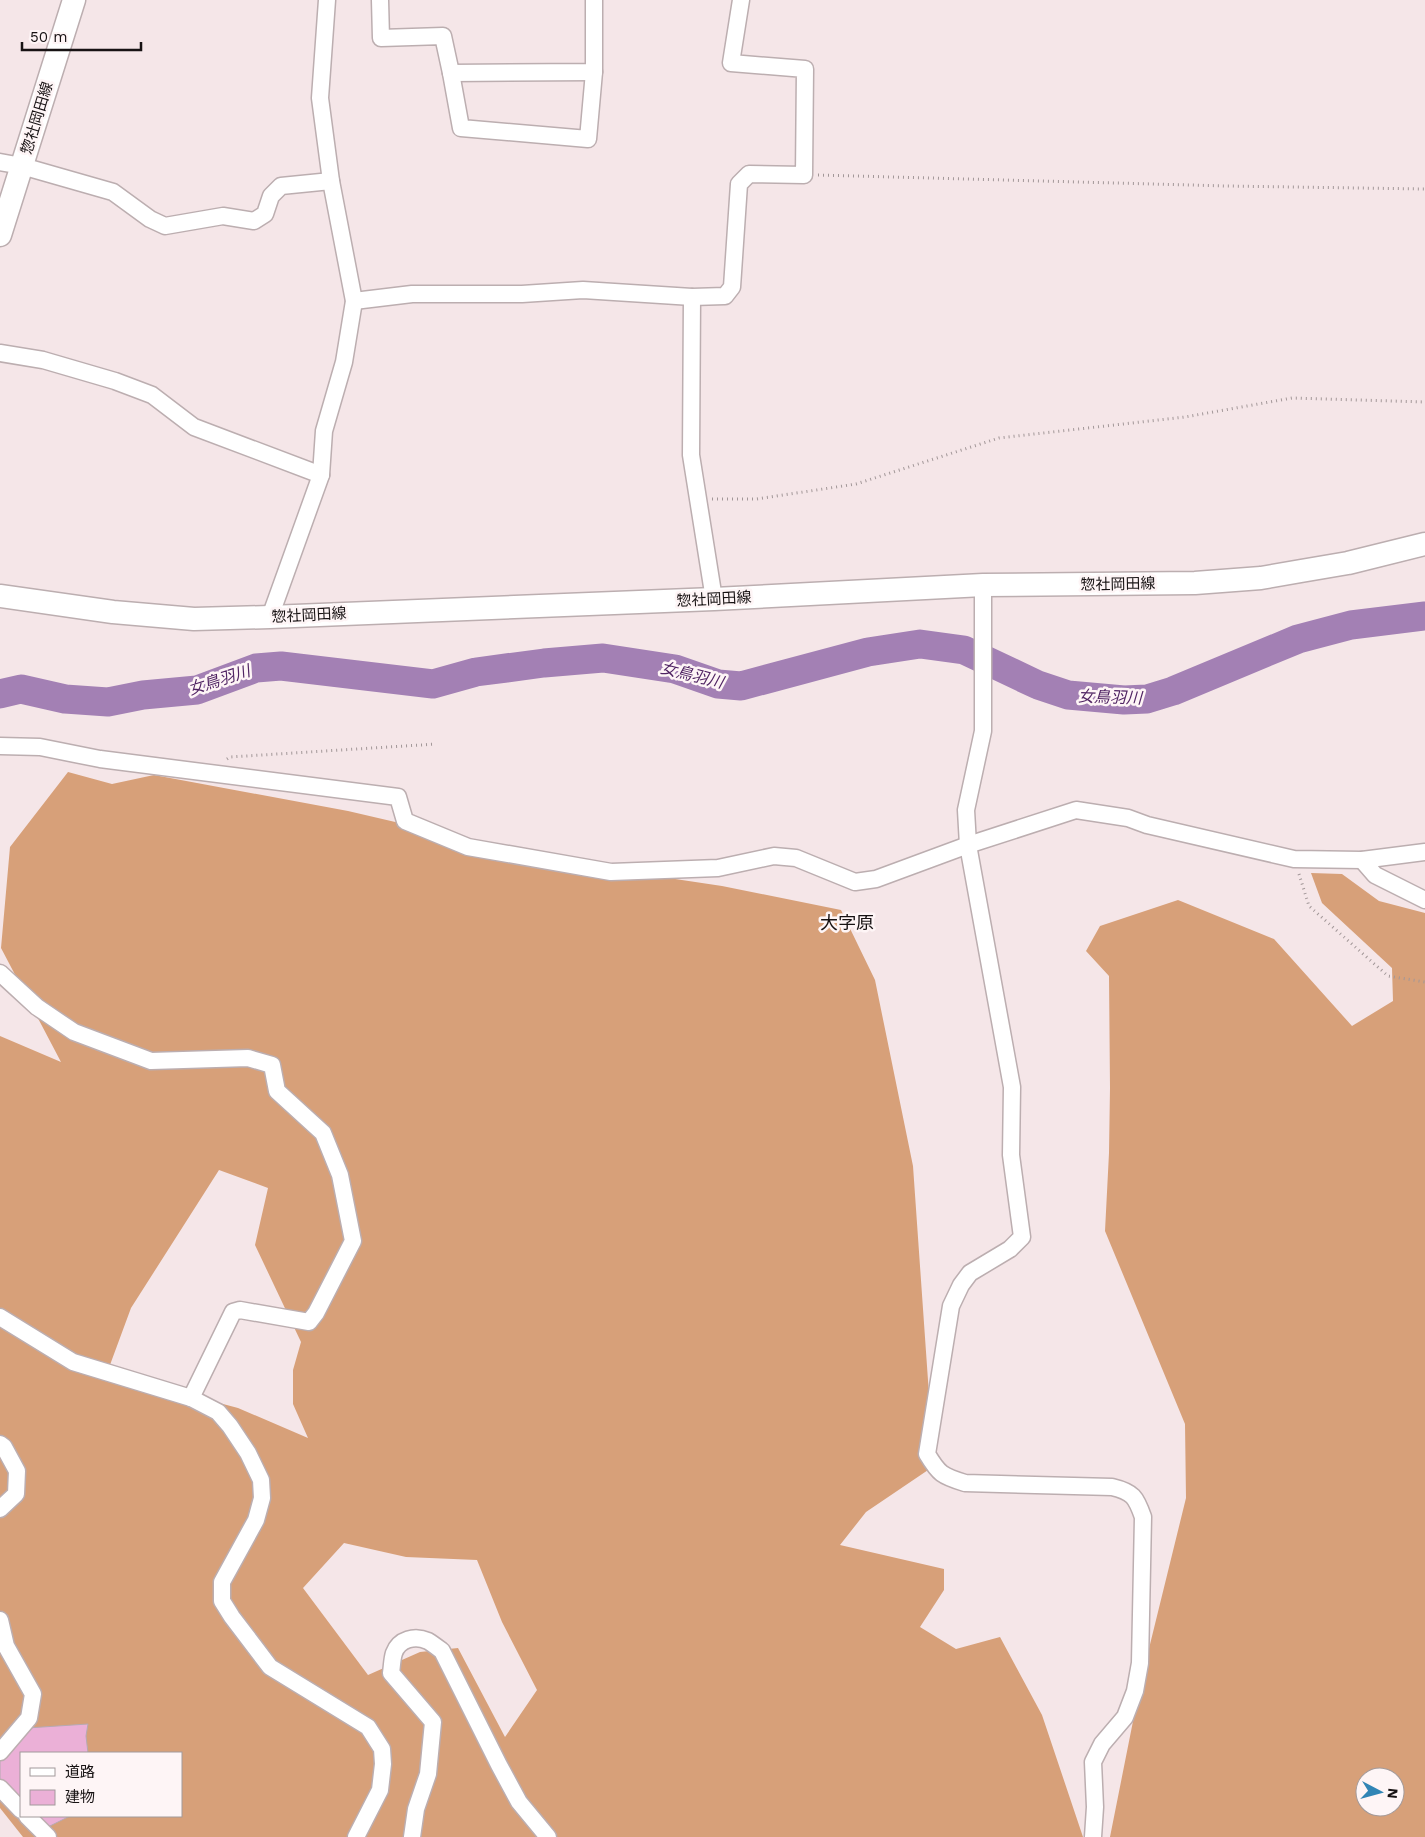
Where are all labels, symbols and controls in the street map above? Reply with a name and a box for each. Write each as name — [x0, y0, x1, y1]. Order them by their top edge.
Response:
scale bar — [22, 20, 141, 52]
text: 50 m — [30, 28, 67, 46]
street label: 惣社岡田線 — [17, 79, 57, 157]
street label: 惣社岡田線 — [1080, 574, 1156, 594]
street label: 惣社岡田線 — [676, 588, 752, 610]
street label: 惣社岡田線 — [271, 604, 347, 626]
water label: 女鳥羽川 — [659, 658, 727, 692]
water label: 女鳥羽川 — [186, 660, 254, 699]
water label: 女鳥羽川 — [1078, 686, 1144, 708]
district label: 大字原 — [820, 912, 874, 933]
legend — [20, 1752, 182, 1817]
text: 道路 — [65, 1763, 95, 1781]
north arrow — [1355, 1767, 1405, 1817]
text: N — [1384, 1787, 1401, 1799]
text: 建物 — [65, 1788, 95, 1806]

